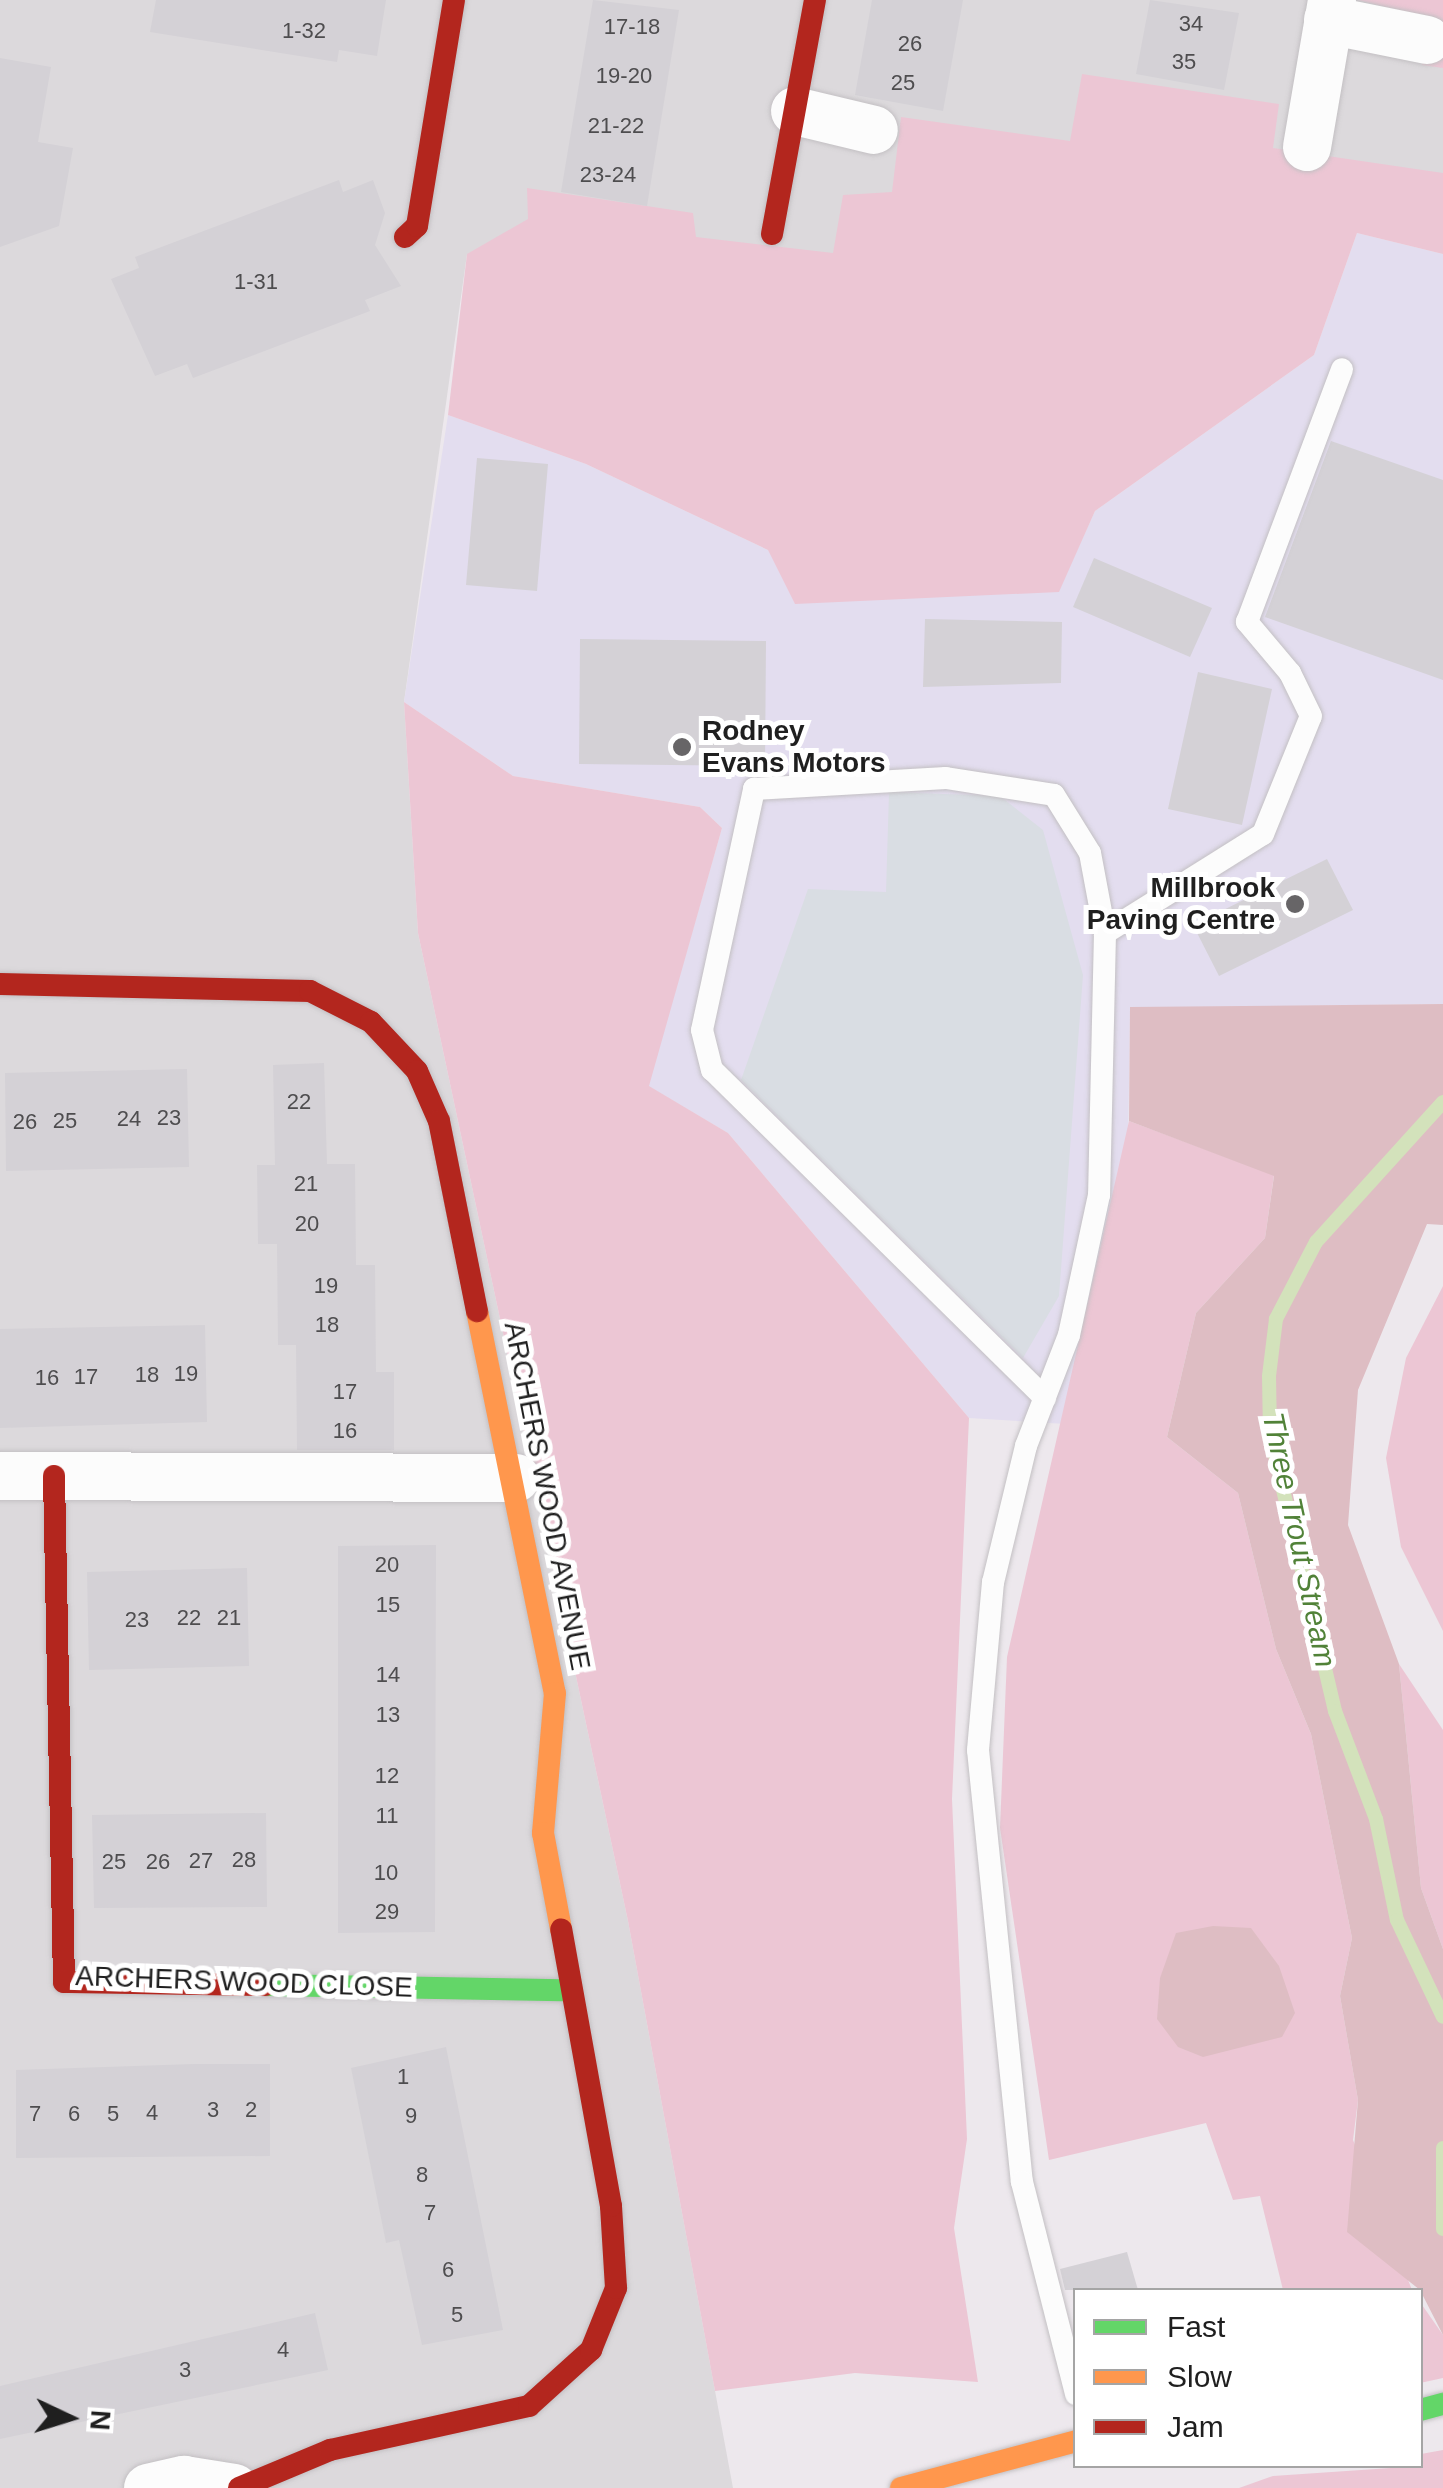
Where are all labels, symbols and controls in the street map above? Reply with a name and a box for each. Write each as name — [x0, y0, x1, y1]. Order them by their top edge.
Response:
house number: 34 — [1179, 11, 1203, 37]
house number: 17-18 — [604, 14, 660, 40]
house number: 1-32 — [282, 18, 326, 44]
house number: 26 — [898, 31, 922, 57]
house number: 35 — [1172, 49, 1196, 75]
house number: 19-20 — [596, 63, 652, 89]
house number: 25 — [891, 70, 915, 96]
house number: 21-22 — [588, 113, 644, 139]
house number: 23-24 — [580, 162, 636, 188]
house number: 1-31 — [234, 269, 278, 295]
place label: Rodney Evans Motors — [702, 714, 886, 780]
marker: Rodney Evans Motors — [671, 736, 693, 758]
place label: Millbrook Paving Centre — [1087, 871, 1275, 937]
marker: Millbrook Paving Centre — [1284, 893, 1306, 915]
house number: 22 — [287, 1089, 311, 1115]
house number: 23 — [157, 1105, 181, 1131]
house number: 24 — [117, 1106, 141, 1132]
house number: 25 — [53, 1108, 77, 1134]
house number: 26 — [13, 1109, 37, 1135]
house number: 21 — [294, 1171, 318, 1197]
house number: 20 — [295, 1211, 319, 1237]
house number: 19 — [314, 1273, 338, 1299]
house number: 18 — [315, 1312, 339, 1338]
street label: ARCHERS WOOD AVENUE — [497, 1318, 597, 1674]
house number: 19 — [174, 1361, 198, 1387]
house number: 18 — [135, 1362, 159, 1388]
house number: 17 — [74, 1364, 98, 1390]
house number: 16 — [35, 1365, 59, 1391]
house number: 17 — [333, 1379, 357, 1405]
water label: Three Trout Stream — [1254, 1409, 1344, 1671]
house number: 16 — [333, 1418, 357, 1444]
house number: 20 — [375, 1552, 399, 1578]
house number: 15 — [376, 1592, 400, 1618]
house number: 22 — [177, 1605, 201, 1631]
house number: 21 — [217, 1605, 241, 1631]
house number: 23 — [125, 1607, 149, 1633]
house number: 14 — [376, 1662, 400, 1688]
house number: 13 — [376, 1702, 400, 1728]
house number: 12 — [375, 1763, 399, 1789]
house number: 11 — [376, 1803, 398, 1829]
house number: 28 — [232, 1847, 256, 1873]
house number: 27 — [189, 1848, 213, 1874]
house number: 25 — [102, 1849, 126, 1875]
house number: 26 — [146, 1849, 170, 1875]
house number: 10 — [374, 1860, 398, 1886]
house number: 29 — [375, 1899, 399, 1925]
street label: ARCHERS WOOD CLOSE — [75, 1959, 413, 2005]
house number: 1 — [397, 2064, 409, 2090]
house number: 3 — [207, 2097, 219, 2123]
house number: 2 — [245, 2097, 257, 2123]
house number: 4 — [146, 2100, 158, 2126]
house number: 7 — [29, 2101, 41, 2127]
house number: 6 — [68, 2101, 80, 2127]
house number: 5 — [107, 2101, 119, 2127]
house number: 9 — [405, 2103, 417, 2129]
house number: 8 — [416, 2162, 428, 2188]
house number: 7 — [424, 2200, 436, 2226]
house number: 6 — [442, 2257, 454, 2283]
legend — [1073, 2288, 1423, 2468]
house number: 5 — [451, 2302, 463, 2328]
text: Fast — [1167, 2310, 1225, 2343]
house number: 4 — [277, 2337, 289, 2363]
house number: 3 — [179, 2357, 191, 2383]
text: Slow — [1167, 2360, 1232, 2393]
north arrow — [20, 2368, 120, 2468]
text: N — [84, 2409, 117, 2431]
text: Jam — [1167, 2410, 1224, 2443]

